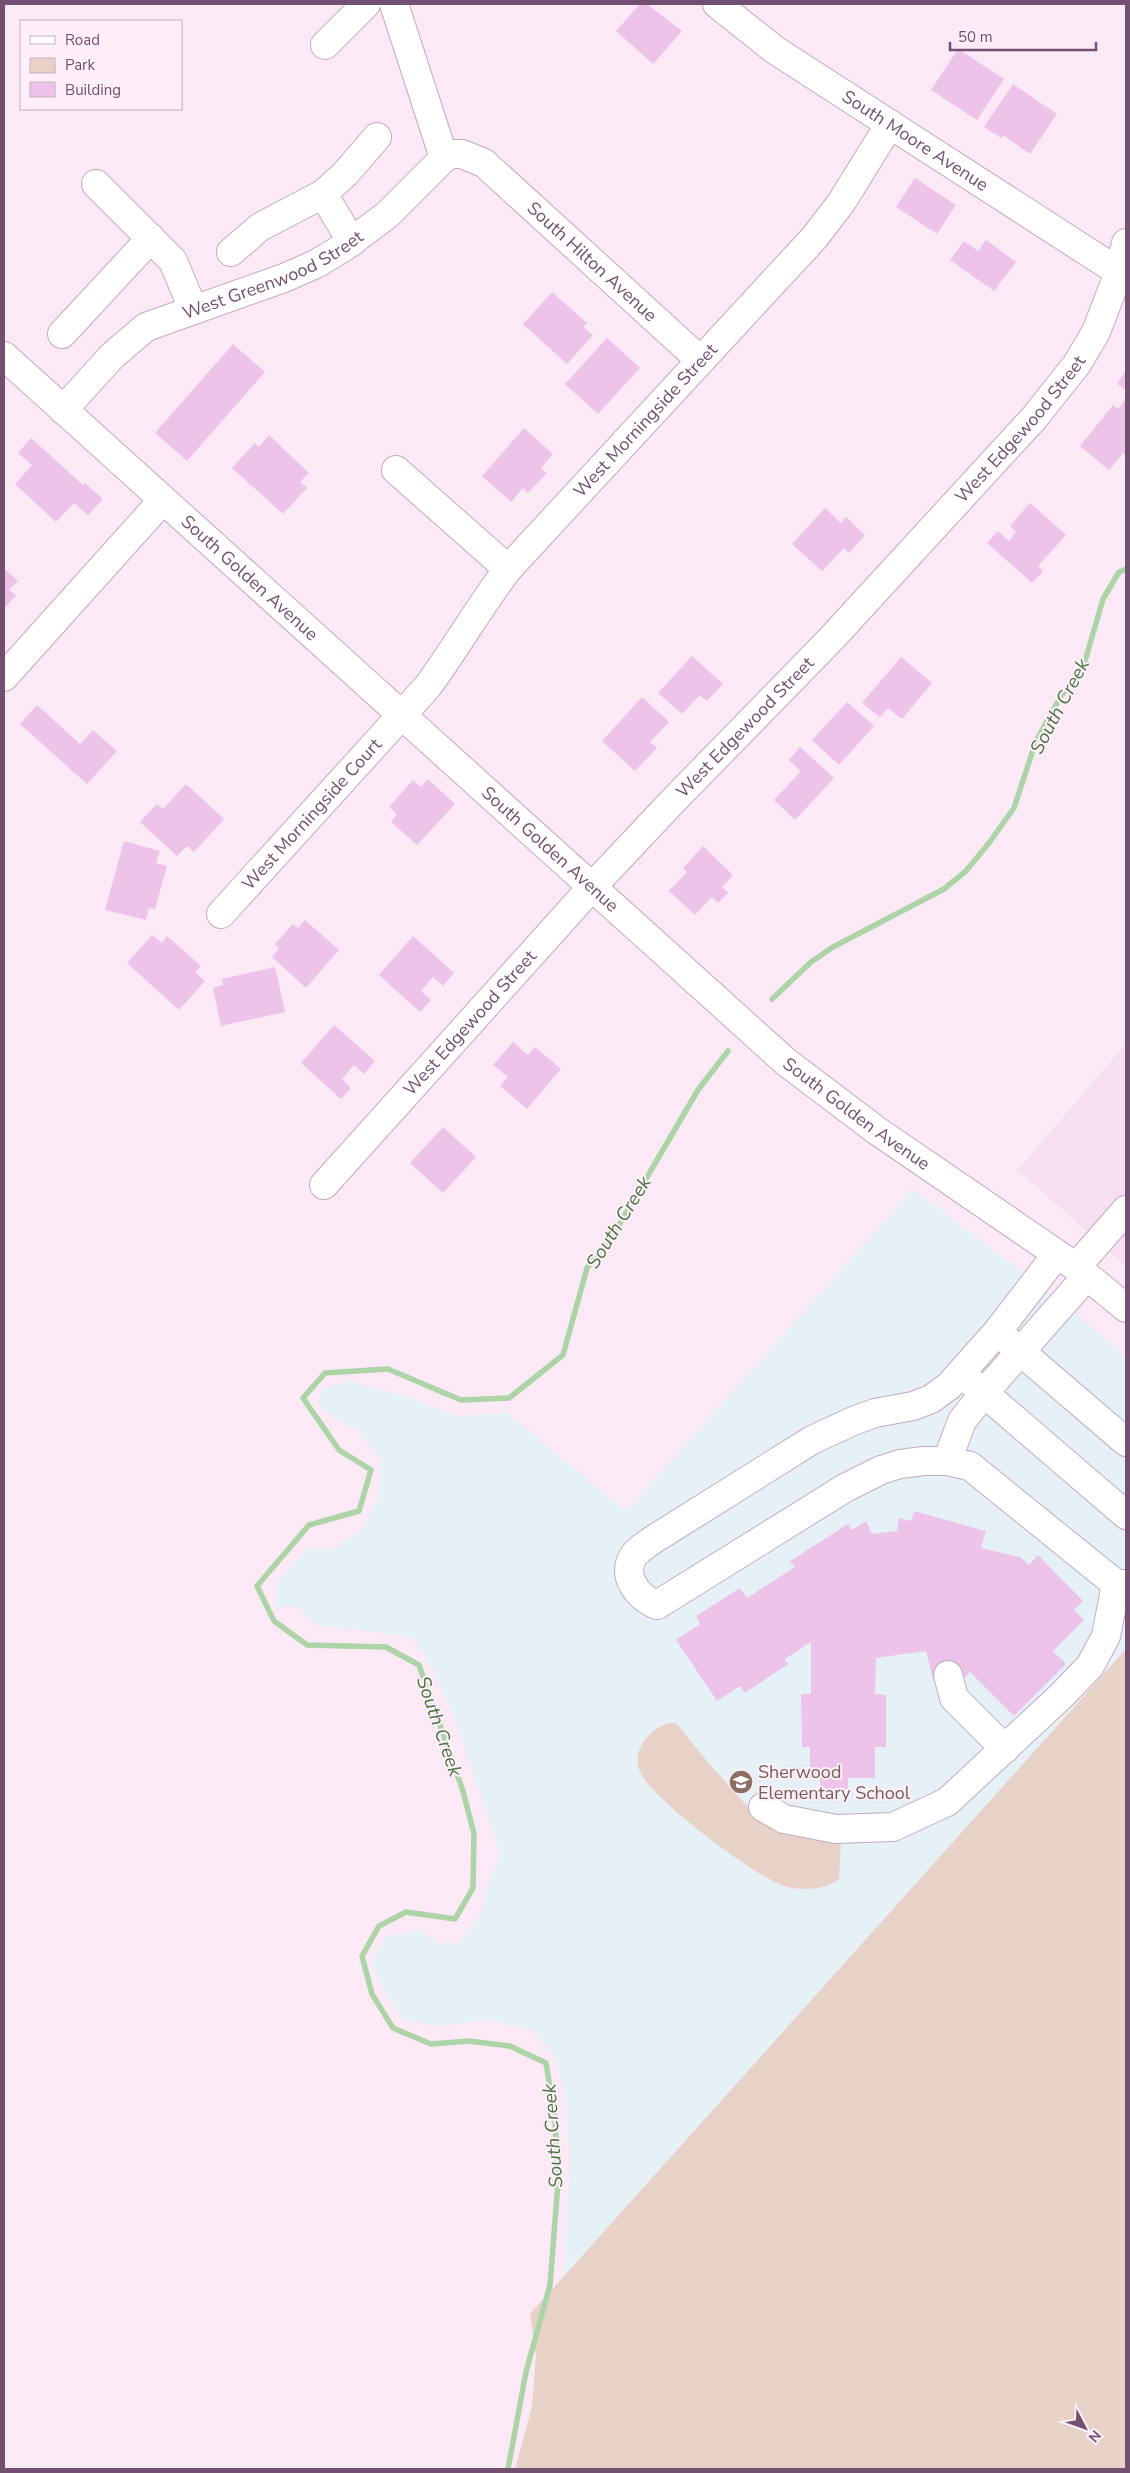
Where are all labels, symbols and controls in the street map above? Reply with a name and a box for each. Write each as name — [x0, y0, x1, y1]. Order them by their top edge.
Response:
legend — [20, 20, 182, 110]
scale bar — [950, 20, 1096, 52]
text: 50 m — [958, 27, 993, 47]
text: Road — [65, 30, 100, 50]
text: Park — [65, 55, 95, 75]
text: Building — [65, 80, 121, 100]
street label: South Moore Avenue — [838, 84, 993, 197]
street label: South Hilton Avenue — [522, 196, 662, 327]
street label: West Greenwood Street — [179, 224, 369, 325]
street label: West Morningside Street — [568, 338, 723, 503]
street label: West Edgewood Street — [950, 351, 1092, 508]
street label: South Golden Avenue — [176, 510, 323, 646]
street label: West Edgewood Street — [671, 651, 820, 803]
water label: South Creek — [1024, 654, 1096, 759]
street label: West Morningside Court — [237, 732, 387, 895]
street label: South Golden Avenue — [477, 781, 624, 917]
street label: West Edgewood Street — [398, 944, 542, 1101]
street label: South Golden Avenue — [778, 1052, 935, 1176]
water label: South Creek — [580, 1171, 658, 1274]
water label: South Creek — [410, 1673, 469, 1780]
place label: Sherwood Elementary School — [758, 1760, 911, 1805]
school or university icon: Sherwood Elementary School — [728, 1769, 754, 1795]
water label: South Creek — [536, 2082, 570, 2189]
north arrow — [1060, 2403, 1110, 2453]
text: N — [1084, 2426, 1105, 2446]

